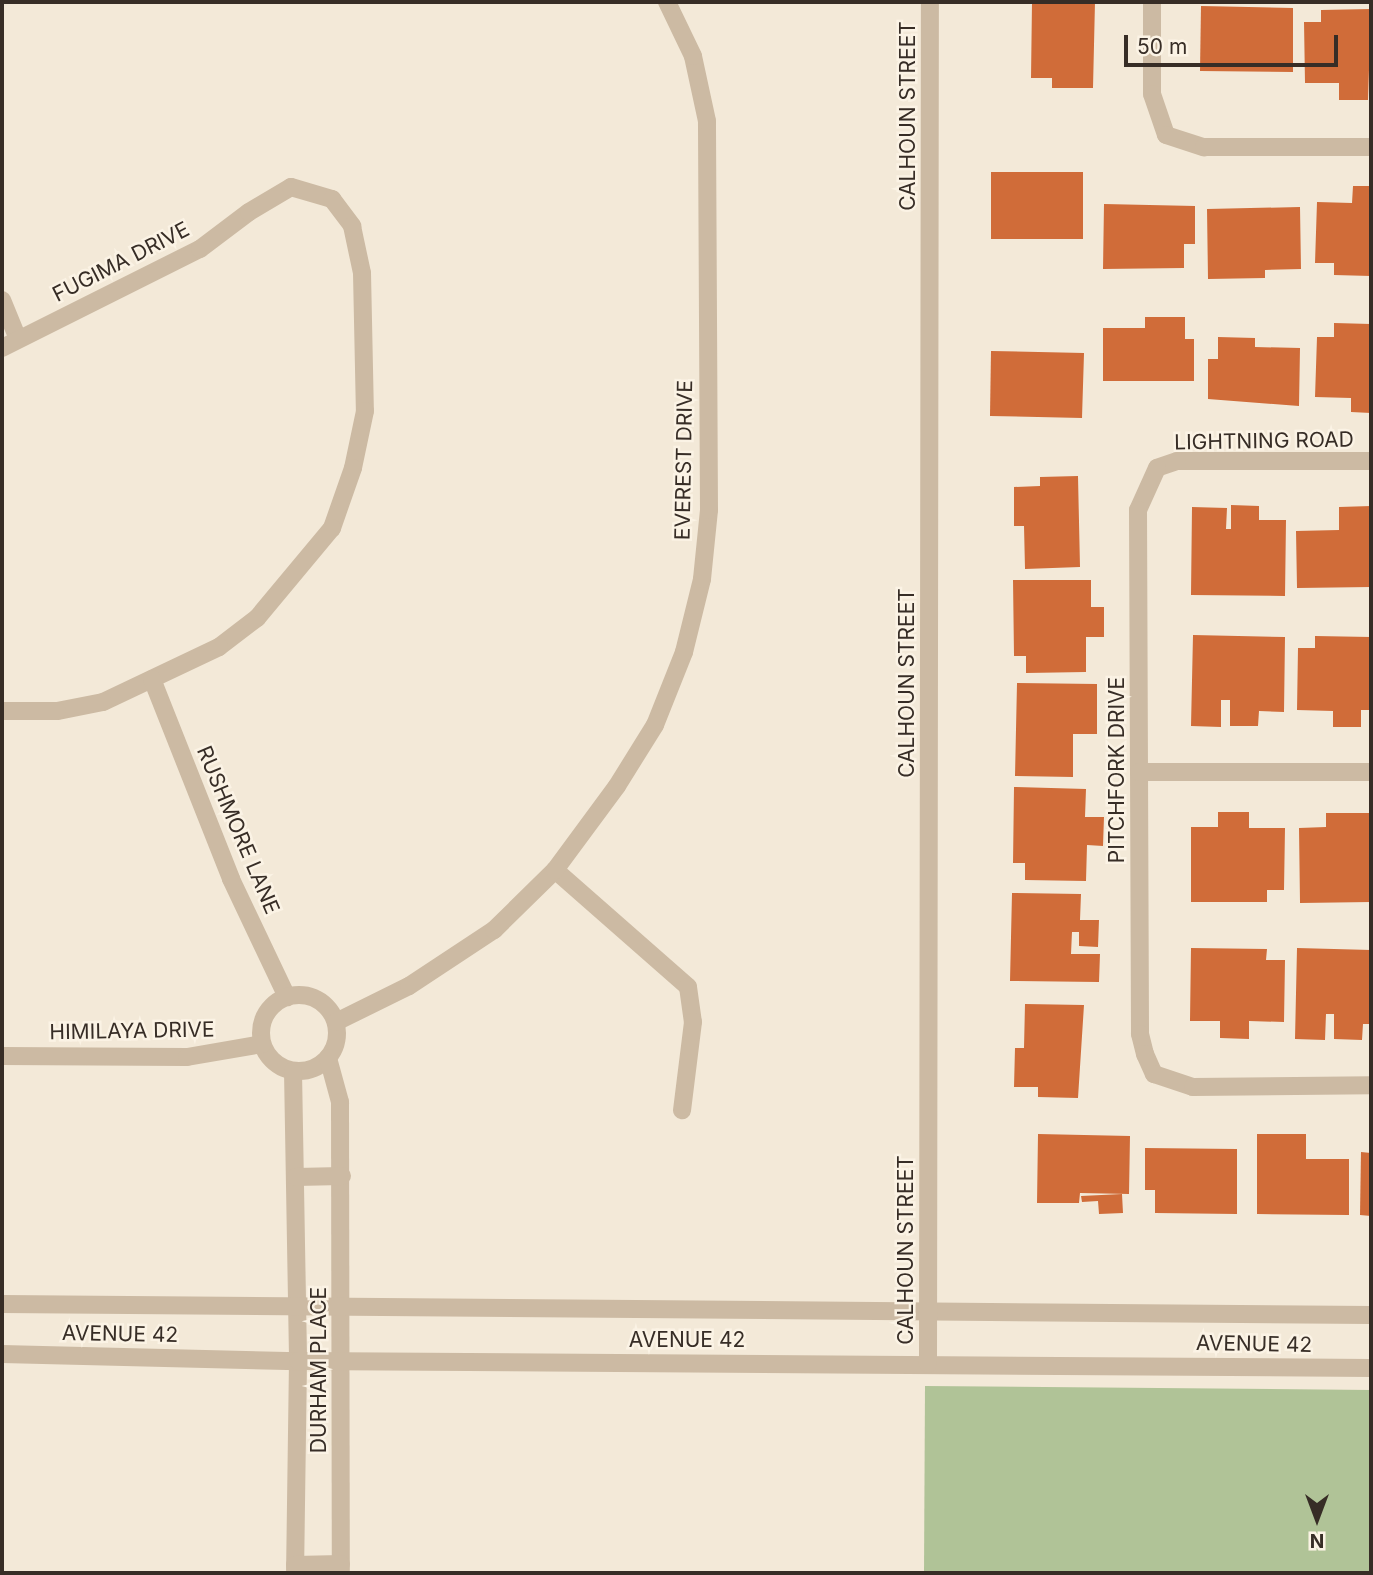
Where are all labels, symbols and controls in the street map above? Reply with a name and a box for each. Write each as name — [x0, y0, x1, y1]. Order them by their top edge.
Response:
street label: CALHOUN STREET — [895, 21, 921, 211]
scale bar — [1128, 21, 1342, 65]
text: 50 m — [1137, 34, 1187, 59]
street label: FUGIMA DRIVE — [48, 217, 194, 307]
street label: EVEREST DRIVE — [670, 380, 698, 540]
street label: LIGHTNING ROAD — [1174, 427, 1354, 455]
street label: CALHOUN STREET — [894, 588, 920, 778]
street label: PITCHFORK DRIVE — [1104, 677, 1130, 863]
street label: RUSHMORE LANE — [191, 742, 285, 918]
street label: HIMILAYA DRIVE — [49, 1017, 215, 1045]
street label: CALHOUN STREET — [893, 1155, 919, 1345]
street label: DURHAM PLACE — [306, 1287, 332, 1453]
street label: AVENUE 42 — [62, 1320, 178, 1348]
street label: AVENUE 42 — [629, 1327, 745, 1353]
street label: AVENUE 42 — [1196, 1330, 1312, 1358]
north arrow — [1282, 1484, 1352, 1554]
text: N — [1310, 1529, 1324, 1552]

